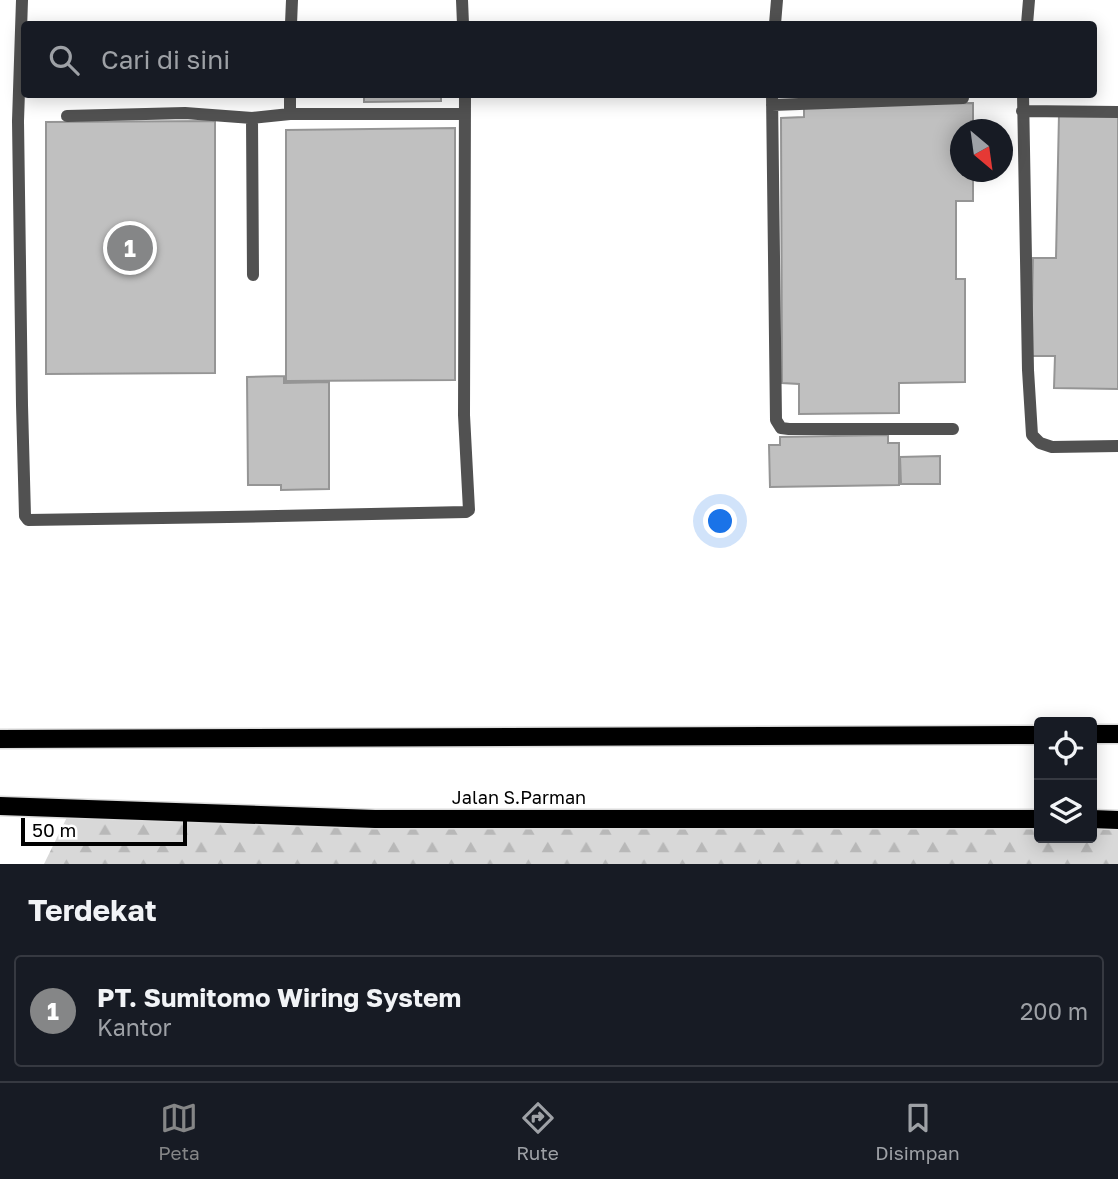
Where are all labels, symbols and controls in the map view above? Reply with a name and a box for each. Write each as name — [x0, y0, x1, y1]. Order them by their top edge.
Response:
search box — [21, 21, 1097, 98]
icon: search — [45, 41, 83, 79]
text: Cari di sini — [101, 44, 230, 75]
north arrow — [950, 119, 1013, 182]
pin: 1 — [107, 222, 153, 274]
your location — [703, 504, 737, 538]
map controls — [1034, 717, 1097, 843]
button: locate — [1034, 717, 1097, 780]
button: layers — [1034, 780, 1097, 843]
street label: Jalan S.Parman — [452, 786, 586, 808]
scale bar — [21, 815, 187, 847]
text: 50 m — [32, 818, 76, 841]
text: Terdekat — [28, 892, 157, 928]
text: PT. Sumitomo Wiring System — [97, 982, 461, 1013]
text: 1 — [47, 997, 59, 1025]
text: 200 m — [1020, 997, 1088, 1025]
text: Kantor — [97, 1013, 172, 1041]
tab: Peta — [158, 1099, 200, 1164]
tab: Rute — [516, 1099, 559, 1164]
tab: Disimpan — [875, 1099, 960, 1164]

